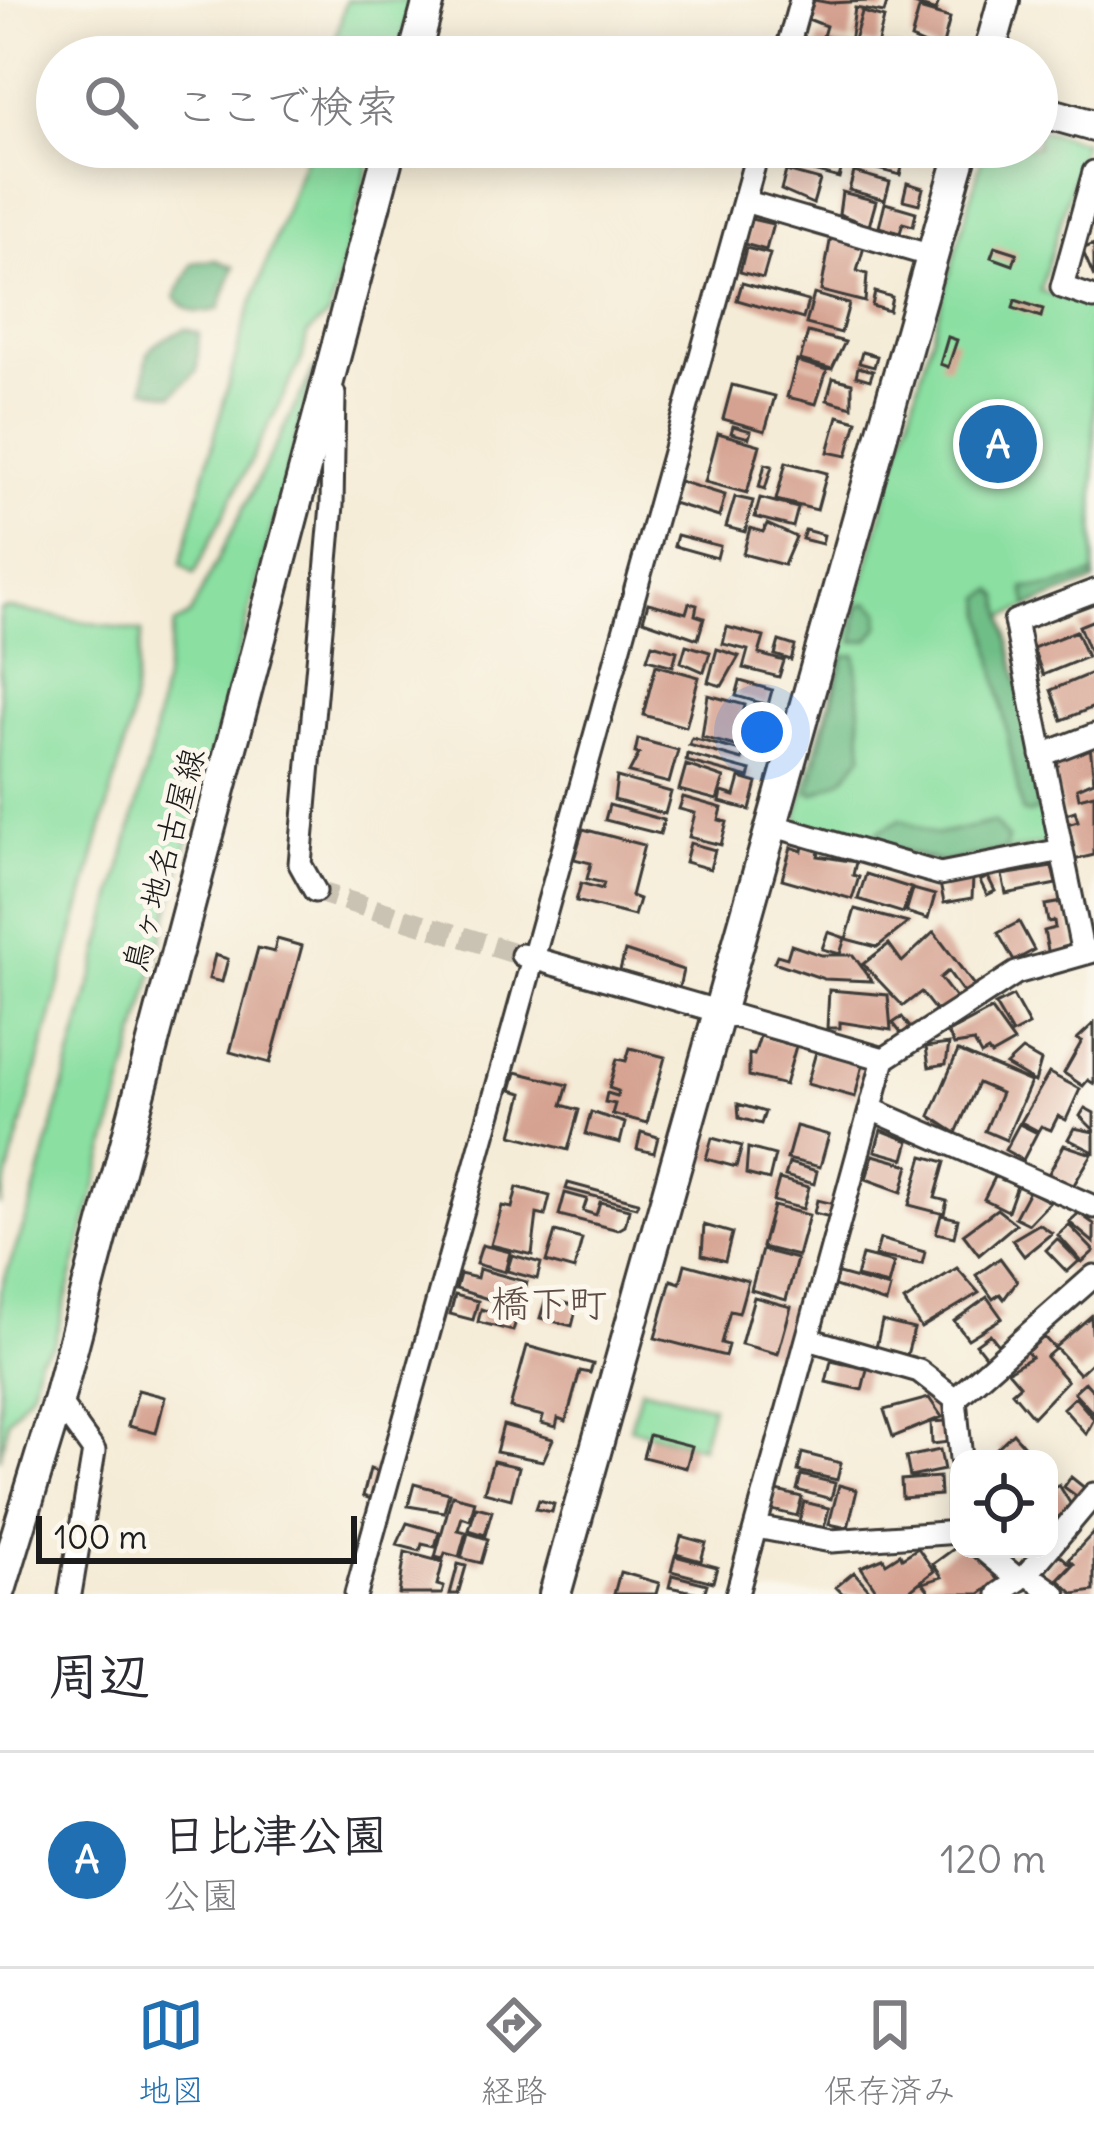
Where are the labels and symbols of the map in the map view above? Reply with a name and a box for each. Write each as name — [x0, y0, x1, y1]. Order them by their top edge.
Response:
pin: A — [959, 399, 1037, 489]
your location — [732, 702, 792, 762]
street label: 鳥ヶ地名古屋線 — [113, 743, 213, 977]
district label: 橋下町 — [490, 1279, 608, 1328]
scale bar — [36, 1510, 357, 1563]

